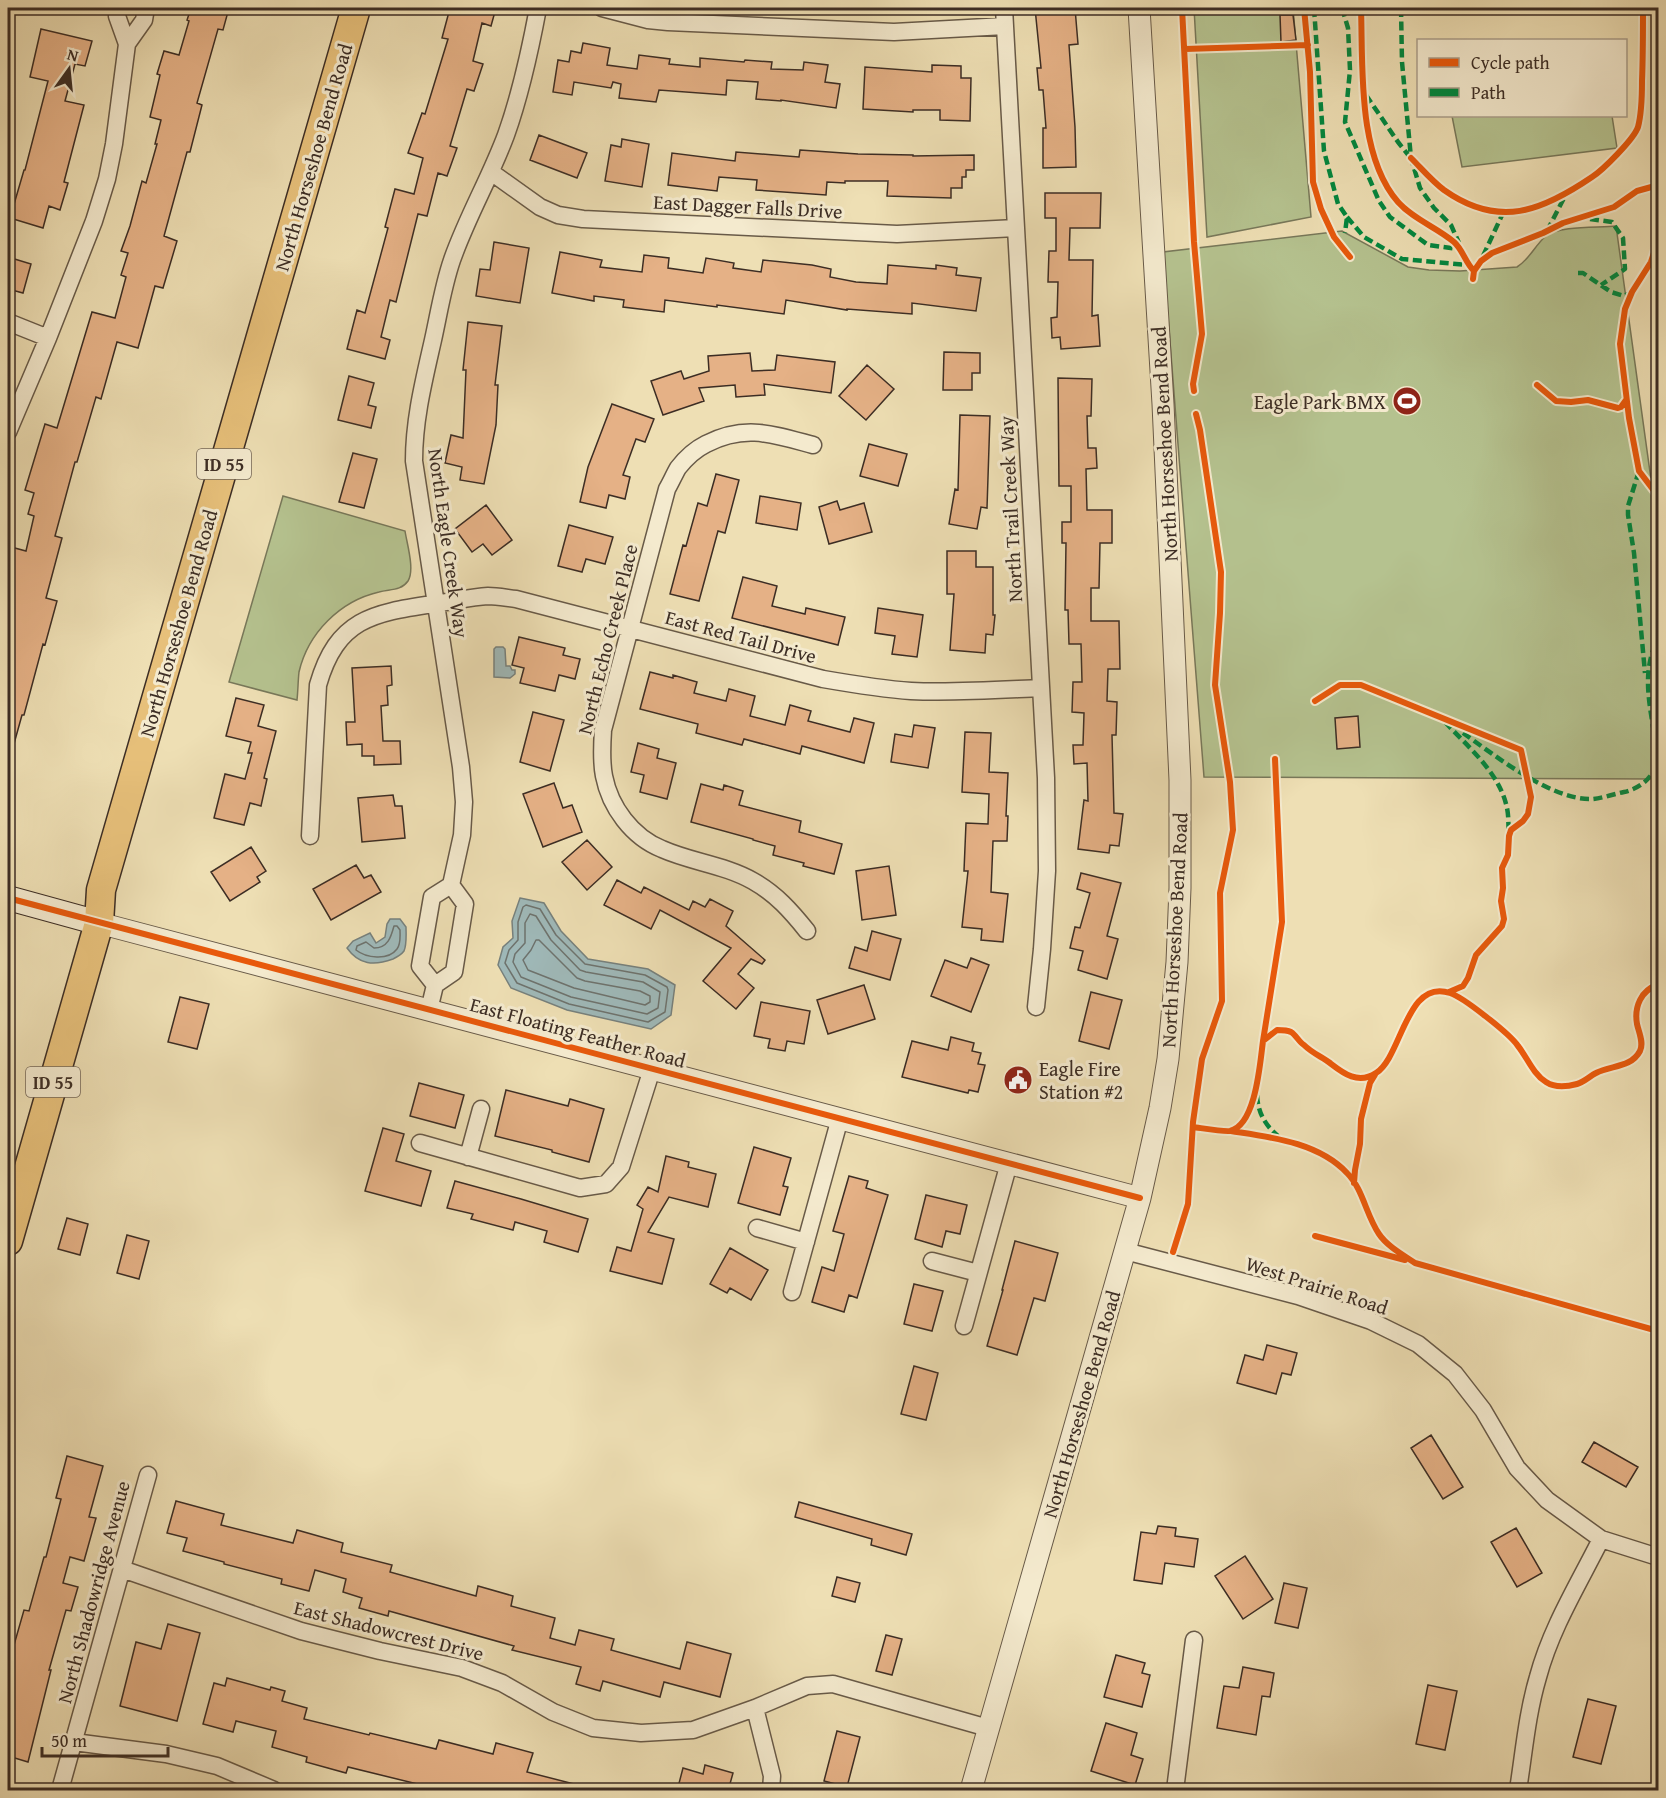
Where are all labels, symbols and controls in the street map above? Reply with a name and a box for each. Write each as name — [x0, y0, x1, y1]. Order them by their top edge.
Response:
north arrow — [39, 39, 99, 99]
legend — [1417, 39, 1627, 117]
street label: North Horseshoe Bend Road — [267, 40, 359, 274]
text: N — [65, 42, 81, 68]
text: Cycle path — [1471, 49, 1550, 76]
text: Path — [1471, 79, 1506, 106]
street label: East Dagger Falls Drive — [653, 187, 843, 225]
street label: North Horseshoe Bend Road — [1143, 325, 1185, 562]
sports icon: Eagle Park BMX — [1391, 385, 1423, 417]
place label: Eagle Park BMX — [1254, 387, 1387, 416]
street label: North Trail Creek Way — [991, 415, 1029, 603]
street label: North Eagle Creek Way — [421, 446, 477, 640]
road number: ID 55 — [197, 449, 251, 479]
street label: North Horseshoe Bend Road — [132, 506, 224, 740]
street label: North Echo Creek Place — [569, 541, 645, 737]
street label: East Red Tail Drive — [662, 602, 820, 670]
street label: North Horseshoe Bend Road — [1153, 811, 1195, 1048]
street label: East Floating Feather Road — [467, 989, 689, 1075]
place label: Eagle Fire Station #2 — [1039, 1054, 1123, 1106]
public building icon: Eagle Fire Station #2 — [1002, 1064, 1034, 1096]
road number: ID 55 — [26, 1067, 80, 1097]
street label: West Prairie Road — [1242, 1248, 1392, 1322]
street label: North Horseshoe Bend Road — [1035, 1287, 1127, 1521]
street label: North Shadowridge Avenue — [49, 1478, 137, 1706]
street label: East Shadowcrest Drive — [291, 1592, 487, 1668]
scale bar — [42, 1720, 168, 1758]
text: 50 m — [51, 1727, 87, 1754]

